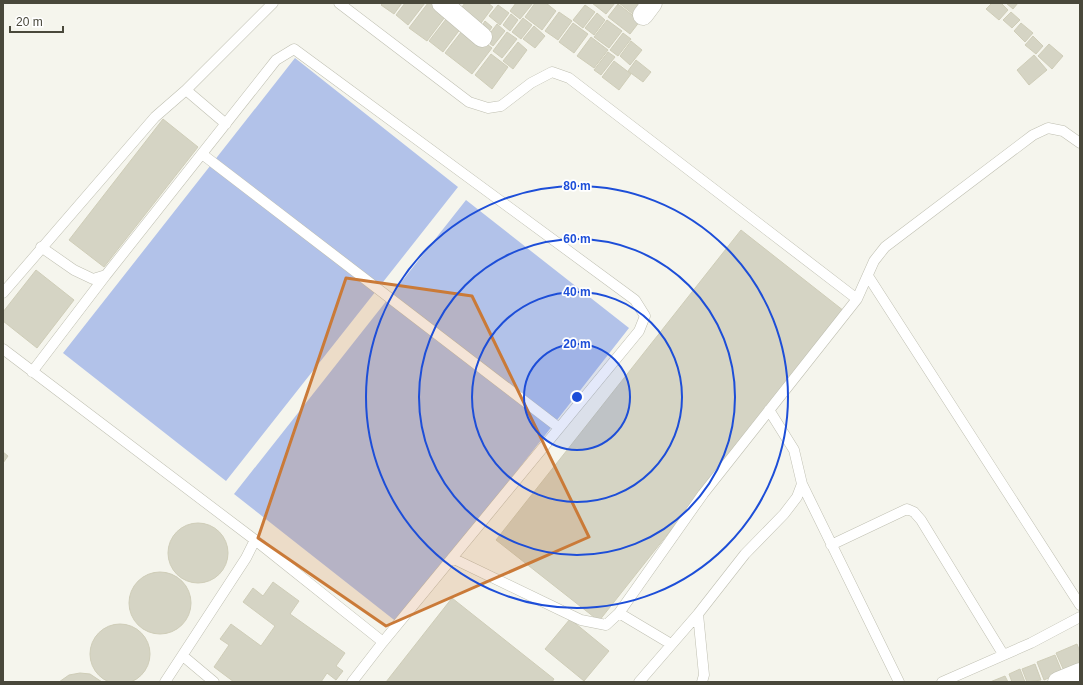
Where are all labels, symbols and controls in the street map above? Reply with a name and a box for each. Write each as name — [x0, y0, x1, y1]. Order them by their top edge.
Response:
scale bar — [10, 8, 63, 34]
text: 20 m — [16, 15, 43, 29]
text: 80 m — [563, 179, 591, 193]
text: 60 m — [563, 232, 591, 246]
text: 40 m — [563, 285, 591, 299]
text: 20 m — [563, 337, 591, 351]
centre of rings — [570, 390, 584, 404]

